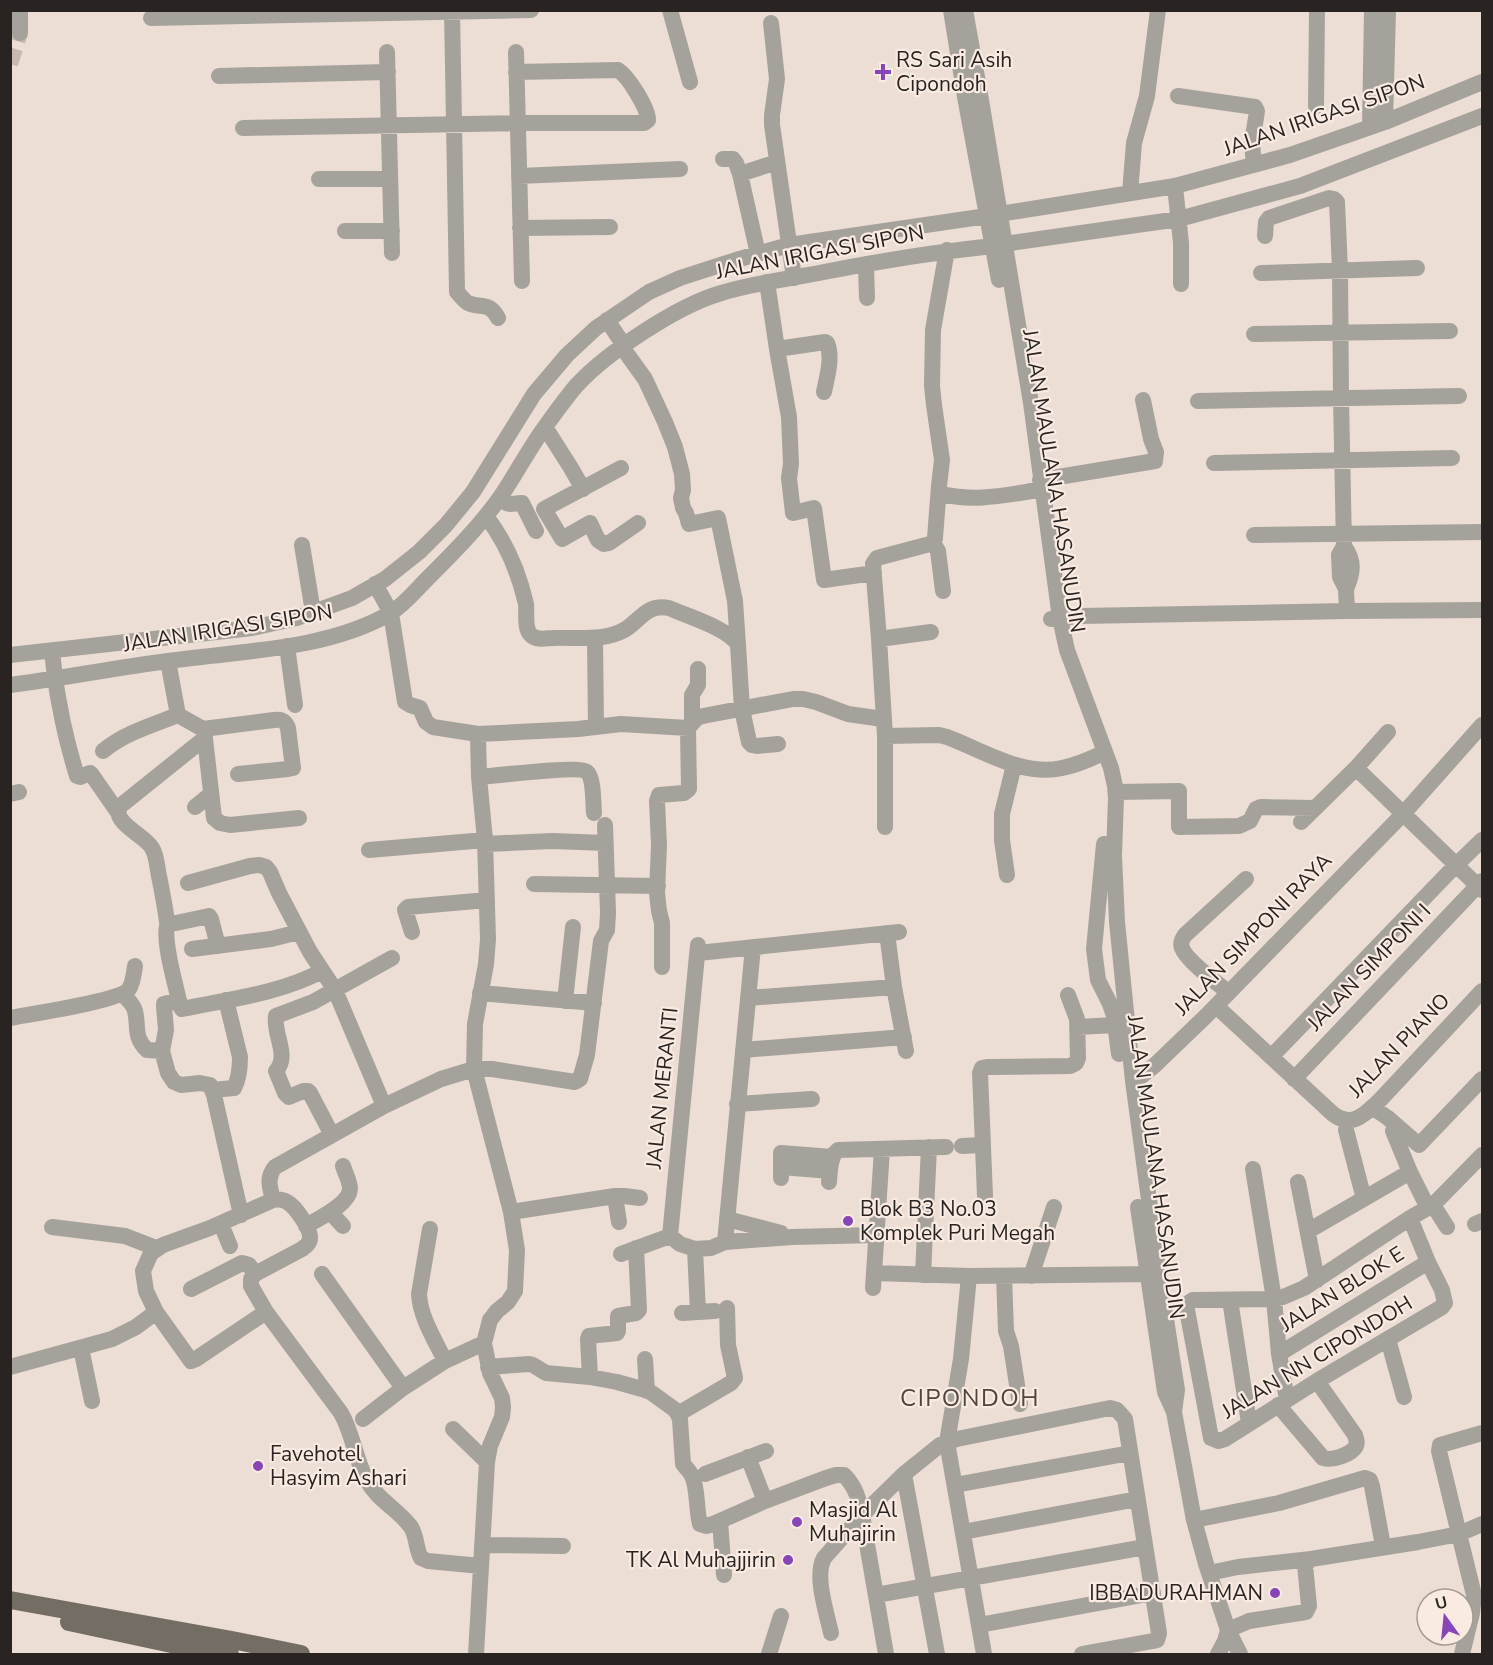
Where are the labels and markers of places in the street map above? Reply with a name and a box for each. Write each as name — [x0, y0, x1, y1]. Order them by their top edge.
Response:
place label: RS Sari Asih Cipondoh — [896, 46, 1012, 98]
marker: RS Sari Asih Cipondoh — [874, 63, 892, 81]
place label: Blok B3 No.03 Komplek Puri Megah — [860, 1195, 1055, 1247]
marker: Blok B3 No.03 Komplek Puri Megah — [841, 1214, 855, 1228]
place label: Favehotel Hasyim Ashari — [270, 1440, 407, 1492]
marker: Favehotel Hasyim Ashari — [251, 1459, 265, 1473]
place label: Masjid Al Muhajirin — [809, 1496, 898, 1548]
marker: Masjid Al Muhajirin — [790, 1515, 804, 1529]
place label: TK Al Muhajjirin — [626, 1546, 776, 1574]
marker: TK Al Muhajjirin — [781, 1553, 795, 1567]
place label: IBBADURAHMAN — [1089, 1579, 1263, 1607]
marker: IBBADURAHMAN — [1268, 1586, 1282, 1600]

